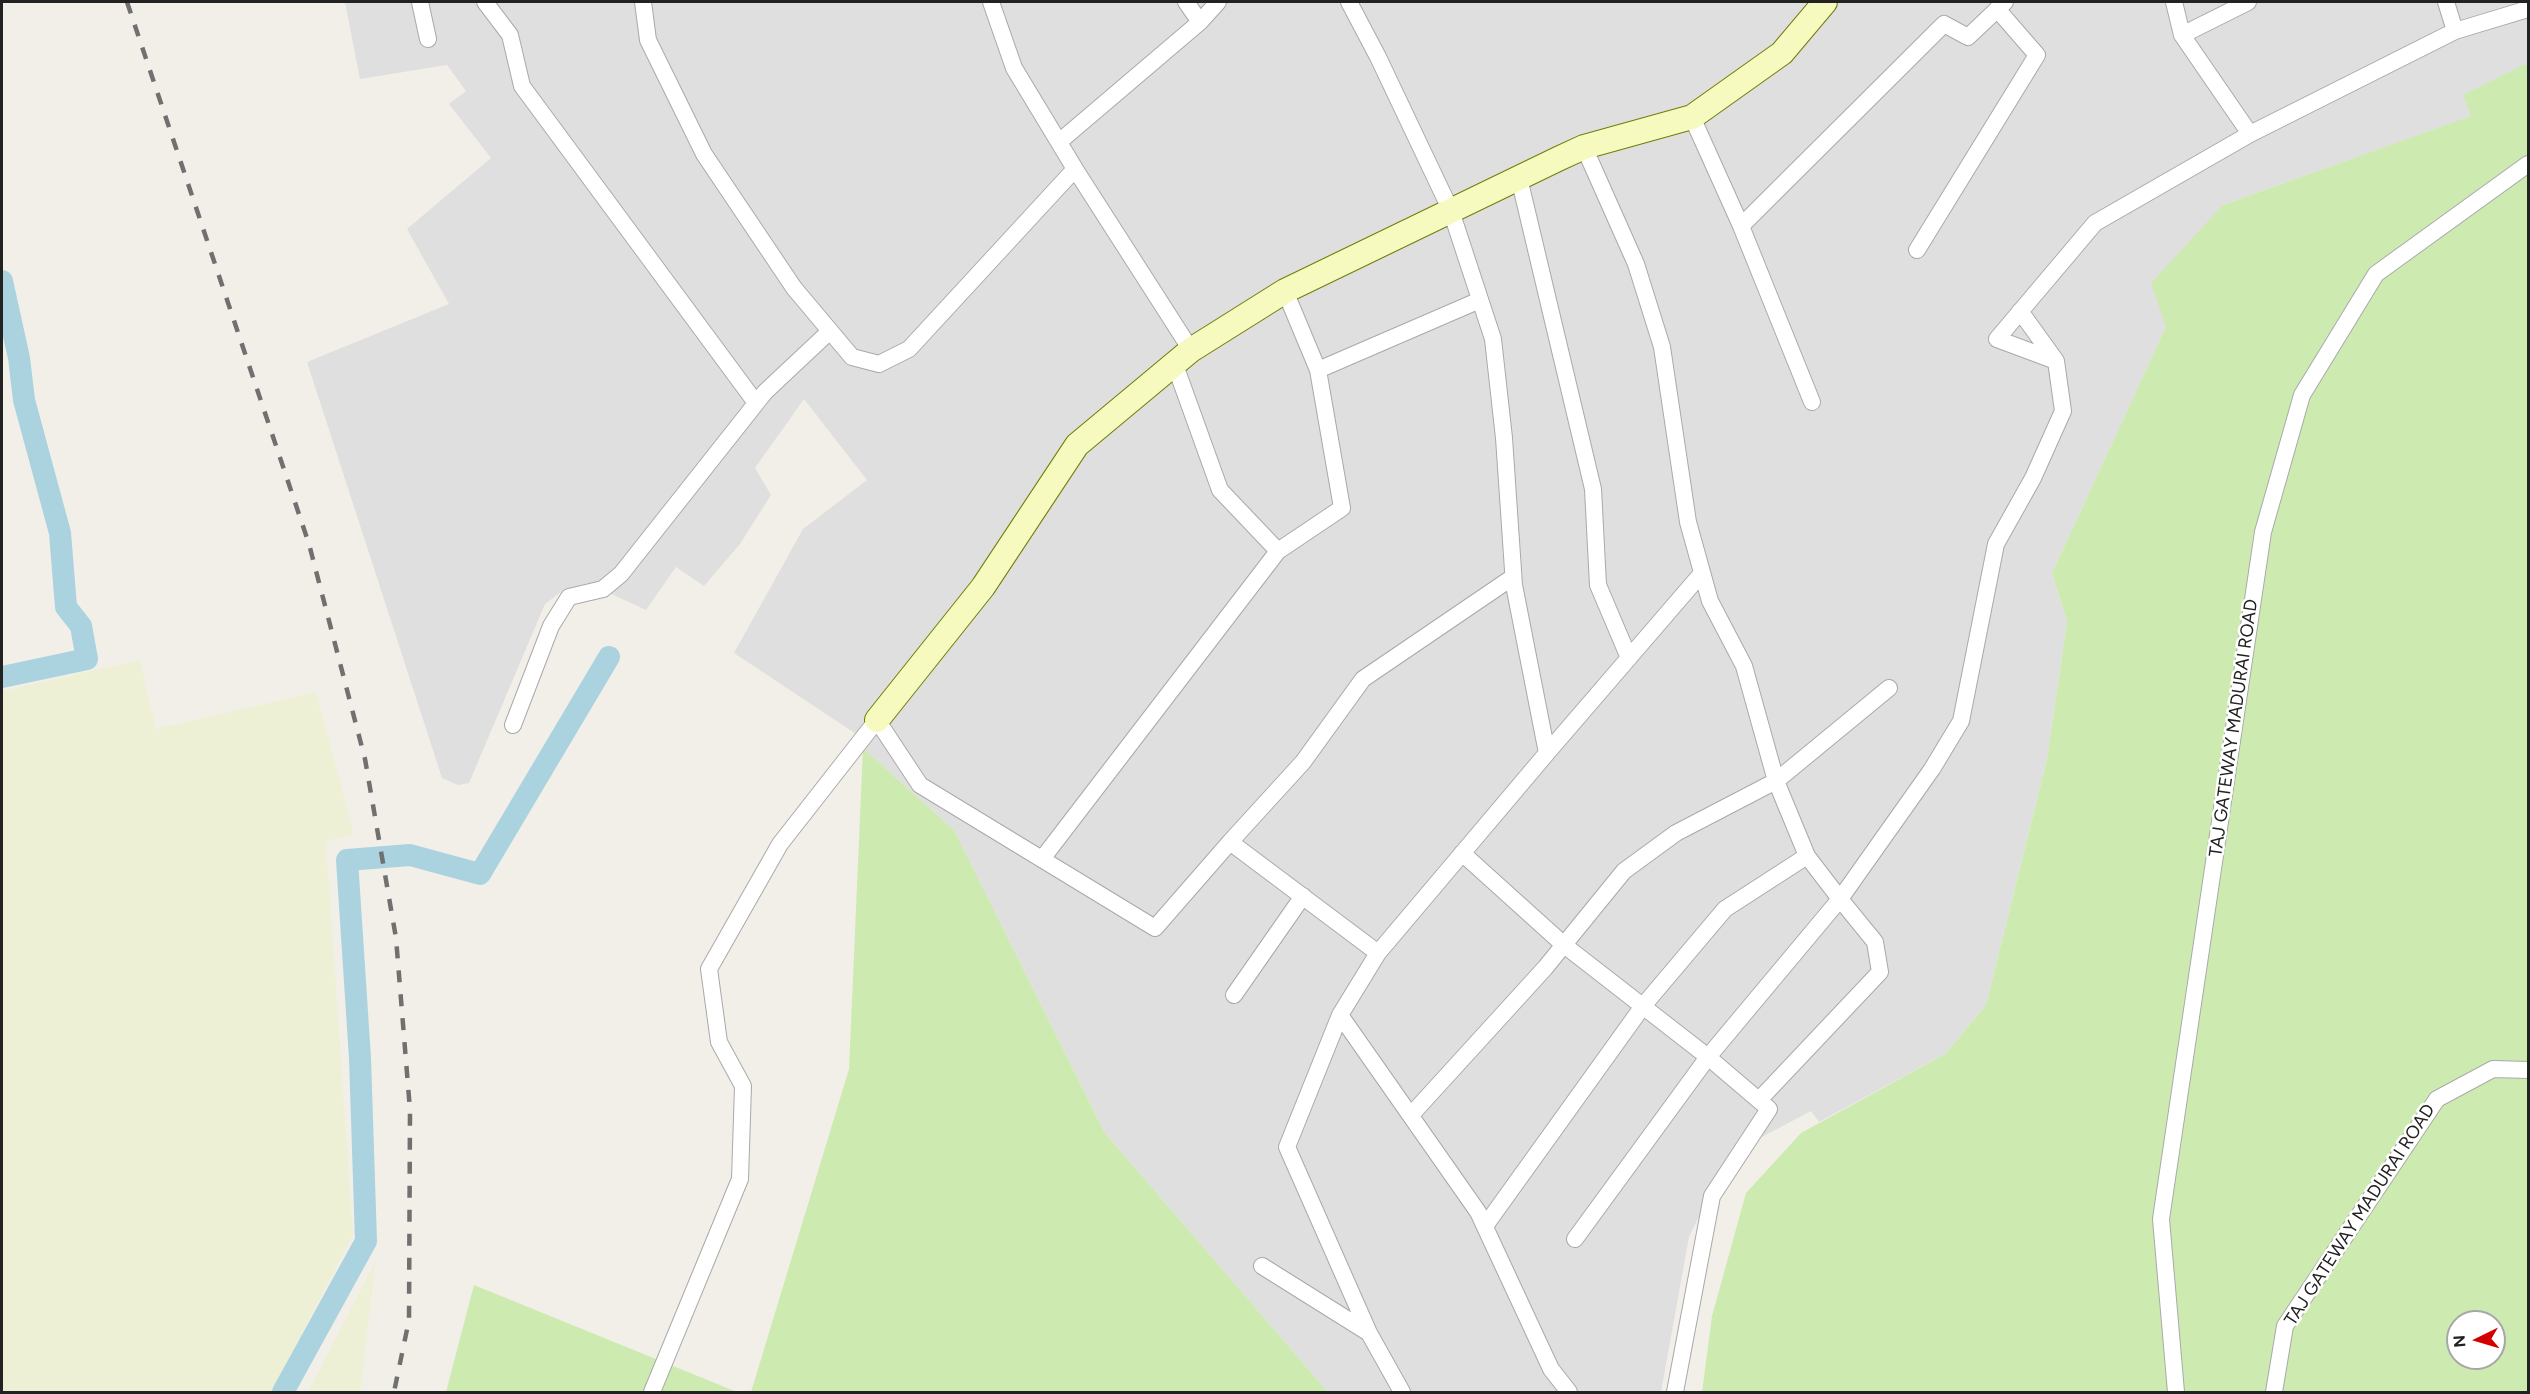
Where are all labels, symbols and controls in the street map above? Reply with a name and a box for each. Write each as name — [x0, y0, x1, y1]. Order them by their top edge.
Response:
street label: TAJ GATEWAY MADURAI ROAD — [2205, 598, 2263, 858]
street label: TAJ GATEWAY MADURAI ROAD — [2280, 1100, 2440, 1330]
north arrow — [2446, 1310, 2506, 1370]
text: N — [2450, 1334, 2470, 1348]

